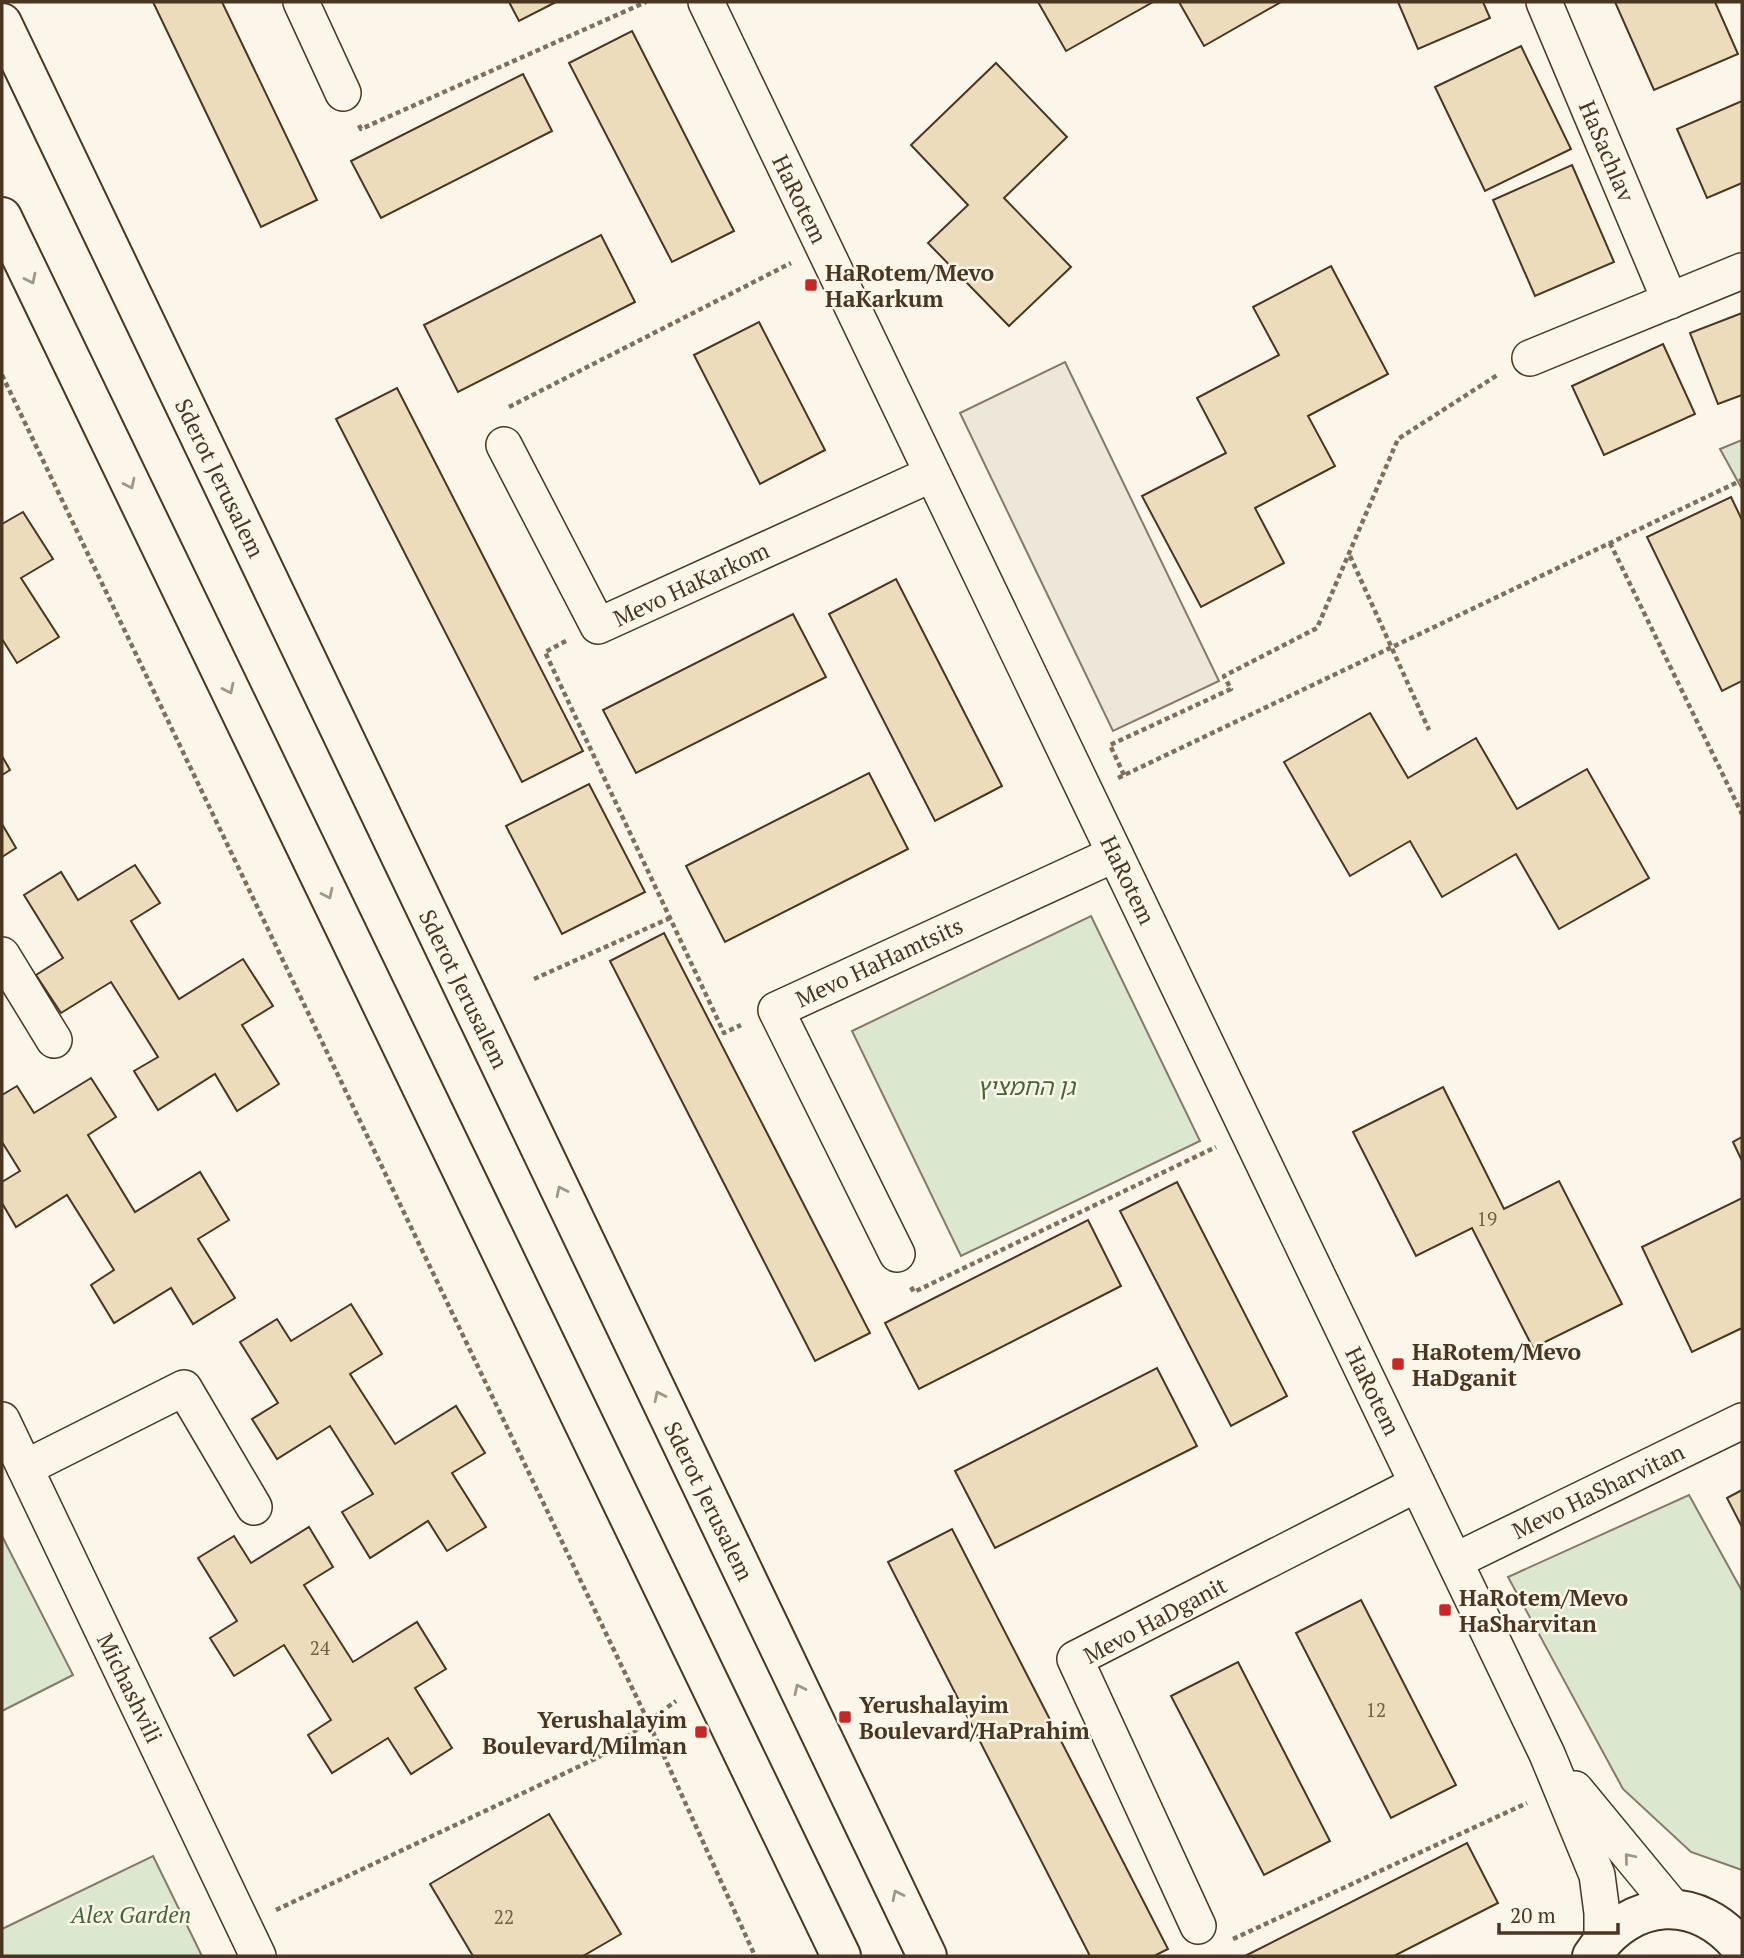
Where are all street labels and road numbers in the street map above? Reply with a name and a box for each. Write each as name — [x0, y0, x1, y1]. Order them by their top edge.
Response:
street label: HaSachlav — [1572, 96, 1642, 206]
street label: HaRotem — [765, 150, 835, 249]
street label: Sderot Jerusalem — [168, 393, 272, 563]
street label: Mevo HaKarkom — [608, 534, 774, 634]
street label: HaRotem — [1093, 831, 1163, 930]
street label: Sderot Jerusalem — [412, 904, 516, 1074]
street label: Mevo HaHamtsits — [790, 910, 968, 1014]
street label: HaRotem — [1338, 1342, 1408, 1441]
street label: Sderot Jerusalem — [657, 1416, 761, 1586]
street label: Mevo HaSharvitan — [1507, 1436, 1690, 1546]
street label: Mevo HaDganit — [1078, 1569, 1232, 1671]
street label: Michashvili — [90, 1628, 170, 1748]

